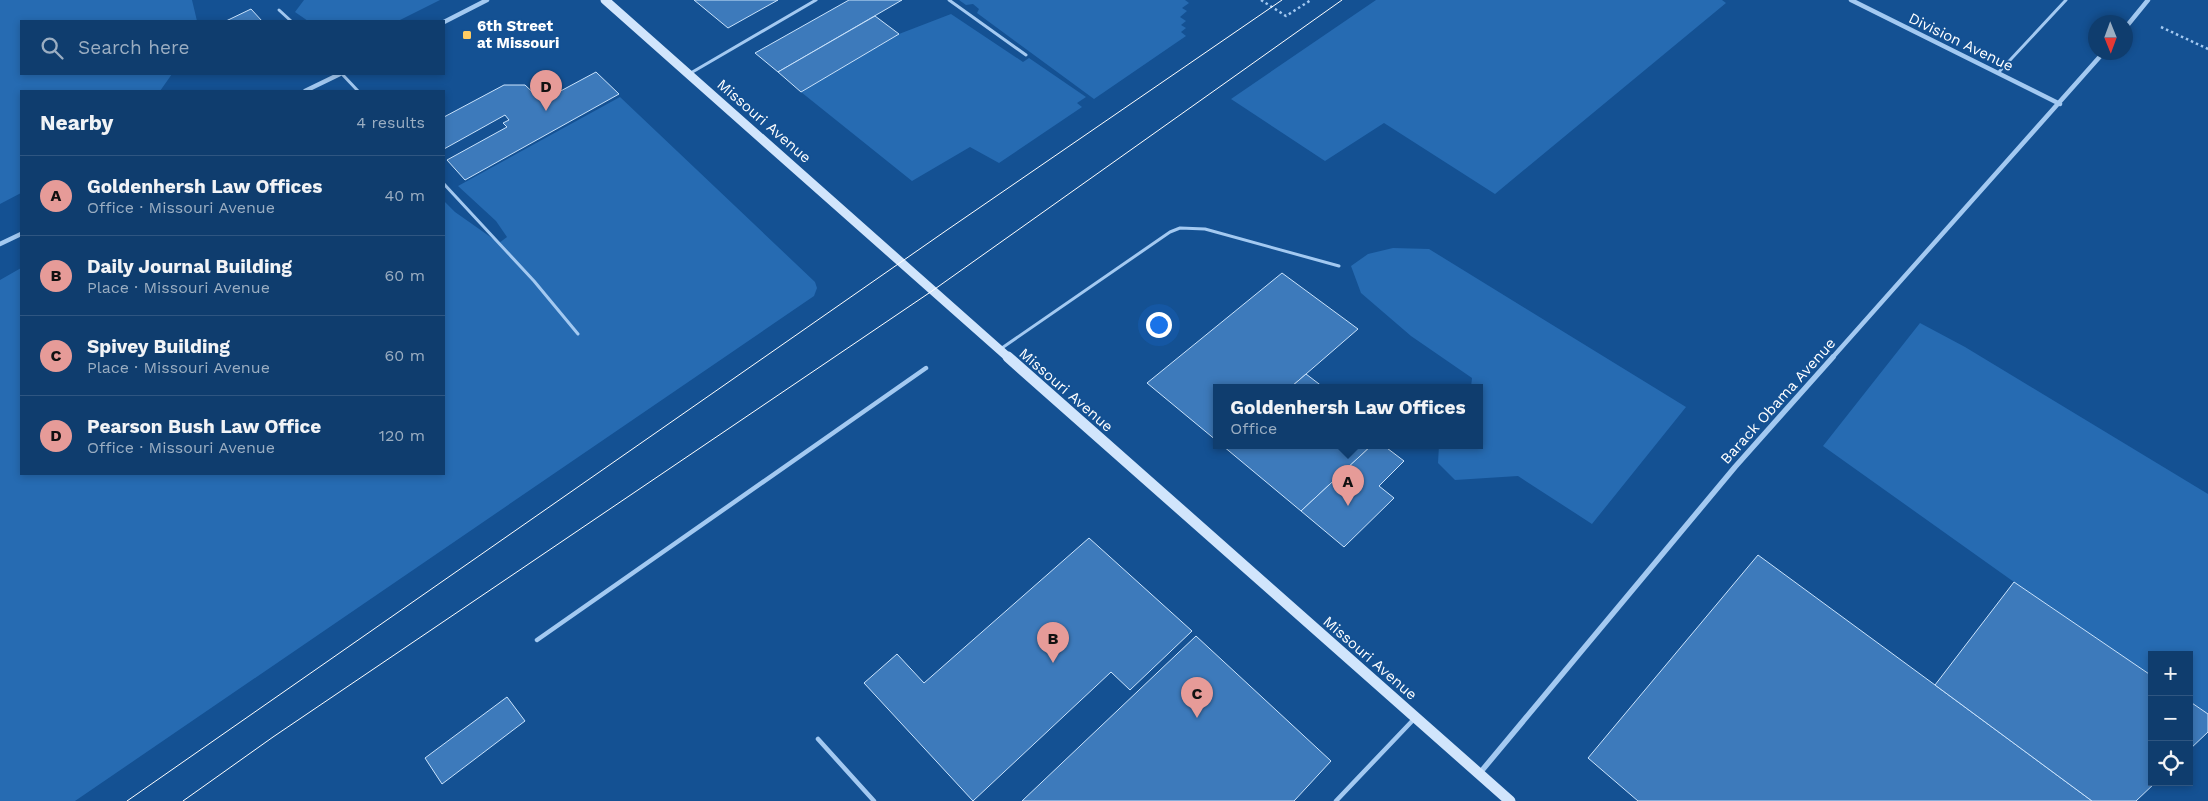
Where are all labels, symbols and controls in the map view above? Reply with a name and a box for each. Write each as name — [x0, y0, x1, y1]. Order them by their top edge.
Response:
street label: Division Avenue — [1906, 9, 2016, 75]
north arrow — [2088, 15, 2133, 60]
place label: 6th Street at Missouri — [477, 17, 559, 52]
search box — [20, 20, 445, 75]
marker: 6th Street at Missouri — [461, 29, 473, 41]
icon: search — [38, 34, 66, 62]
text: Search here — [78, 36, 189, 59]
pin: D — [530, 70, 562, 111]
street label: Missouri Avenue — [713, 75, 815, 167]
text: Nearby — [40, 110, 113, 135]
text: 4 results — [356, 113, 425, 132]
text: Goldenhersh Law Offices — [87, 175, 322, 198]
text: A — [51, 186, 61, 205]
text: 40 m — [385, 186, 425, 205]
text: Office · Missouri Avenue — [87, 198, 275, 217]
text: Daily Journal Building — [87, 255, 292, 278]
text: B — [51, 266, 61, 285]
text: 60 m — [385, 266, 425, 285]
text: Place · Missouri Avenue — [87, 278, 270, 297]
your location — [1146, 312, 1172, 338]
street label: Barack Obama Avenue — [1717, 334, 1839, 468]
text: Spivey Building — [87, 335, 230, 358]
street label: Missouri Avenue — [1015, 344, 1117, 436]
text: C — [51, 346, 61, 365]
text: 60 m — [385, 346, 425, 365]
text: Place · Missouri Avenue — [87, 358, 270, 377]
popup — [1213, 384, 1483, 449]
text: Goldenhersh Law Offices — [1230, 396, 1466, 419]
text: Pearson Bush Law Office — [87, 415, 321, 438]
text: Office — [1230, 419, 1277, 438]
text: D — [50, 426, 62, 445]
text: 120 m — [379, 426, 425, 445]
text: Office · Missouri Avenue — [87, 438, 275, 457]
pin: A — [1332, 465, 1364, 506]
street label: Missouri Avenue — [1319, 612, 1421, 704]
pin: B — [1037, 622, 1069, 663]
map controls — [2148, 651, 2193, 786]
button: + — [2148, 651, 2193, 696]
pin: C — [1181, 677, 1213, 718]
button: − — [2148, 696, 2193, 741]
button: locate — [2148, 741, 2193, 786]

